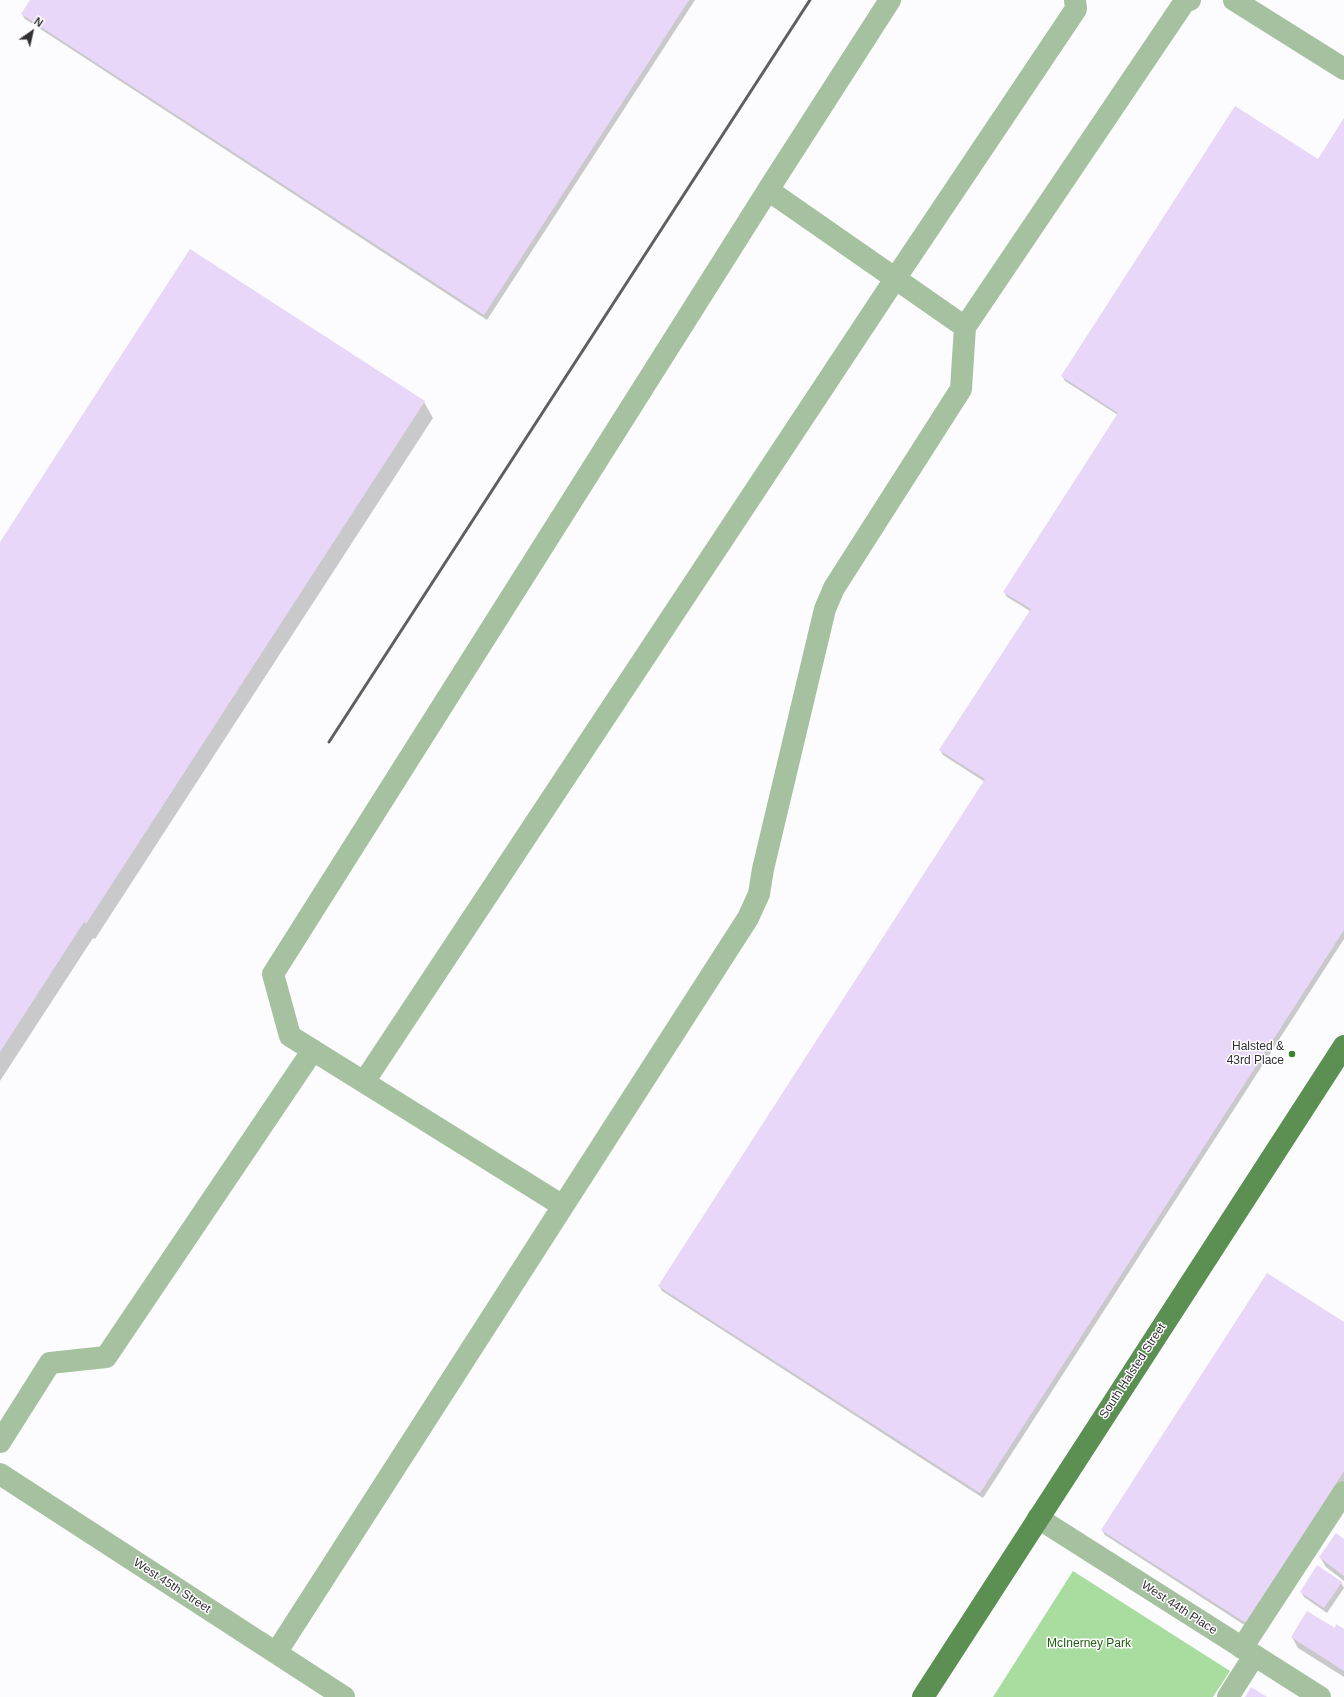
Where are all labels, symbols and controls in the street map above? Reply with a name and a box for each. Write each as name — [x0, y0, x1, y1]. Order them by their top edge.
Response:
north arrow — [12, 12, 52, 52]
text: N — [32, 15, 45, 29]
place label: Halsted & 43rd Place — [1227, 1040, 1284, 1068]
marker: Halsted & 43rd Place — [1287, 1049, 1297, 1059]
street label: South Halsted Street — [1097, 1321, 1169, 1421]
street label: West 45th Street — [131, 1556, 213, 1616]
street label: West 44th Place — [1139, 1578, 1219, 1638]
park label: McInerney Park — [1047, 1637, 1131, 1651]

